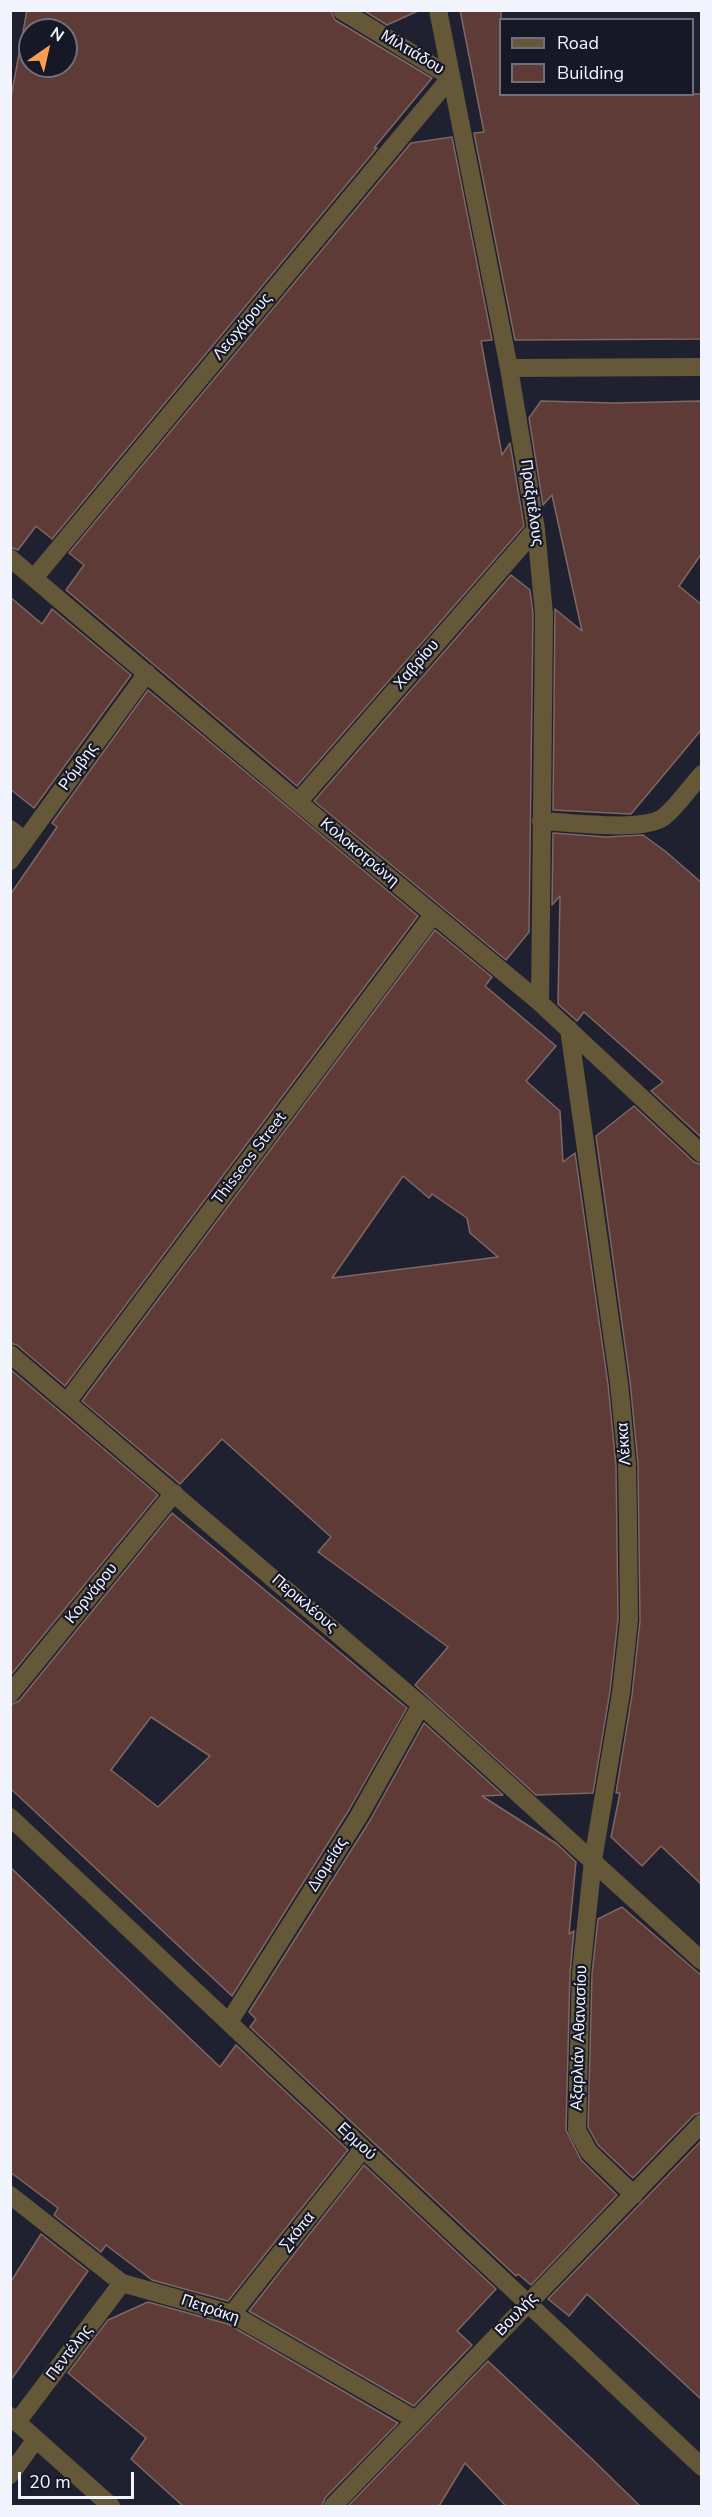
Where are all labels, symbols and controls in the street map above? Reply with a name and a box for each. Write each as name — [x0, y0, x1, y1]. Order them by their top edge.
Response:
north arrow — [18, 18, 78, 78]
legend — [499, 18, 694, 96]
text: N — [46, 22, 68, 47]
street label: Μιλτιάδου — [377, 27, 447, 79]
text: Road — [557, 31, 599, 55]
text: Building — [557, 61, 624, 85]
street label: Λεωχάρους — [209, 290, 277, 364]
street label: Πραξιτέλους — [515, 458, 547, 548]
street label: Χαβρίου — [390, 636, 444, 694]
street label: Ρόμβης — [55, 739, 103, 795]
street label: Κολοκοτρώνη — [316, 814, 402, 892]
street label: Thisseos Street — [209, 1109, 291, 1209]
street label: Λέκκα — [614, 1422, 636, 1466]
street label: Κορνάρου — [62, 1560, 122, 1628]
street label: Περικλέους — [267, 1571, 341, 1637]
street label: Διομείας — [304, 1834, 352, 1896]
street label: Αξαρλιάν Αθανασίου — [568, 1965, 592, 2111]
street label: Ερμού — [332, 2119, 380, 2165]
street label: Σκόπα — [276, 2208, 320, 2256]
street label: Βουλής — [492, 2289, 542, 2341]
street label: Πετράκη — [178, 2291, 242, 2329]
street label: Πεντέλης — [43, 2321, 97, 2385]
scale bar — [21, 2460, 136, 2498]
text: 20 m — [29, 2470, 71, 2494]

